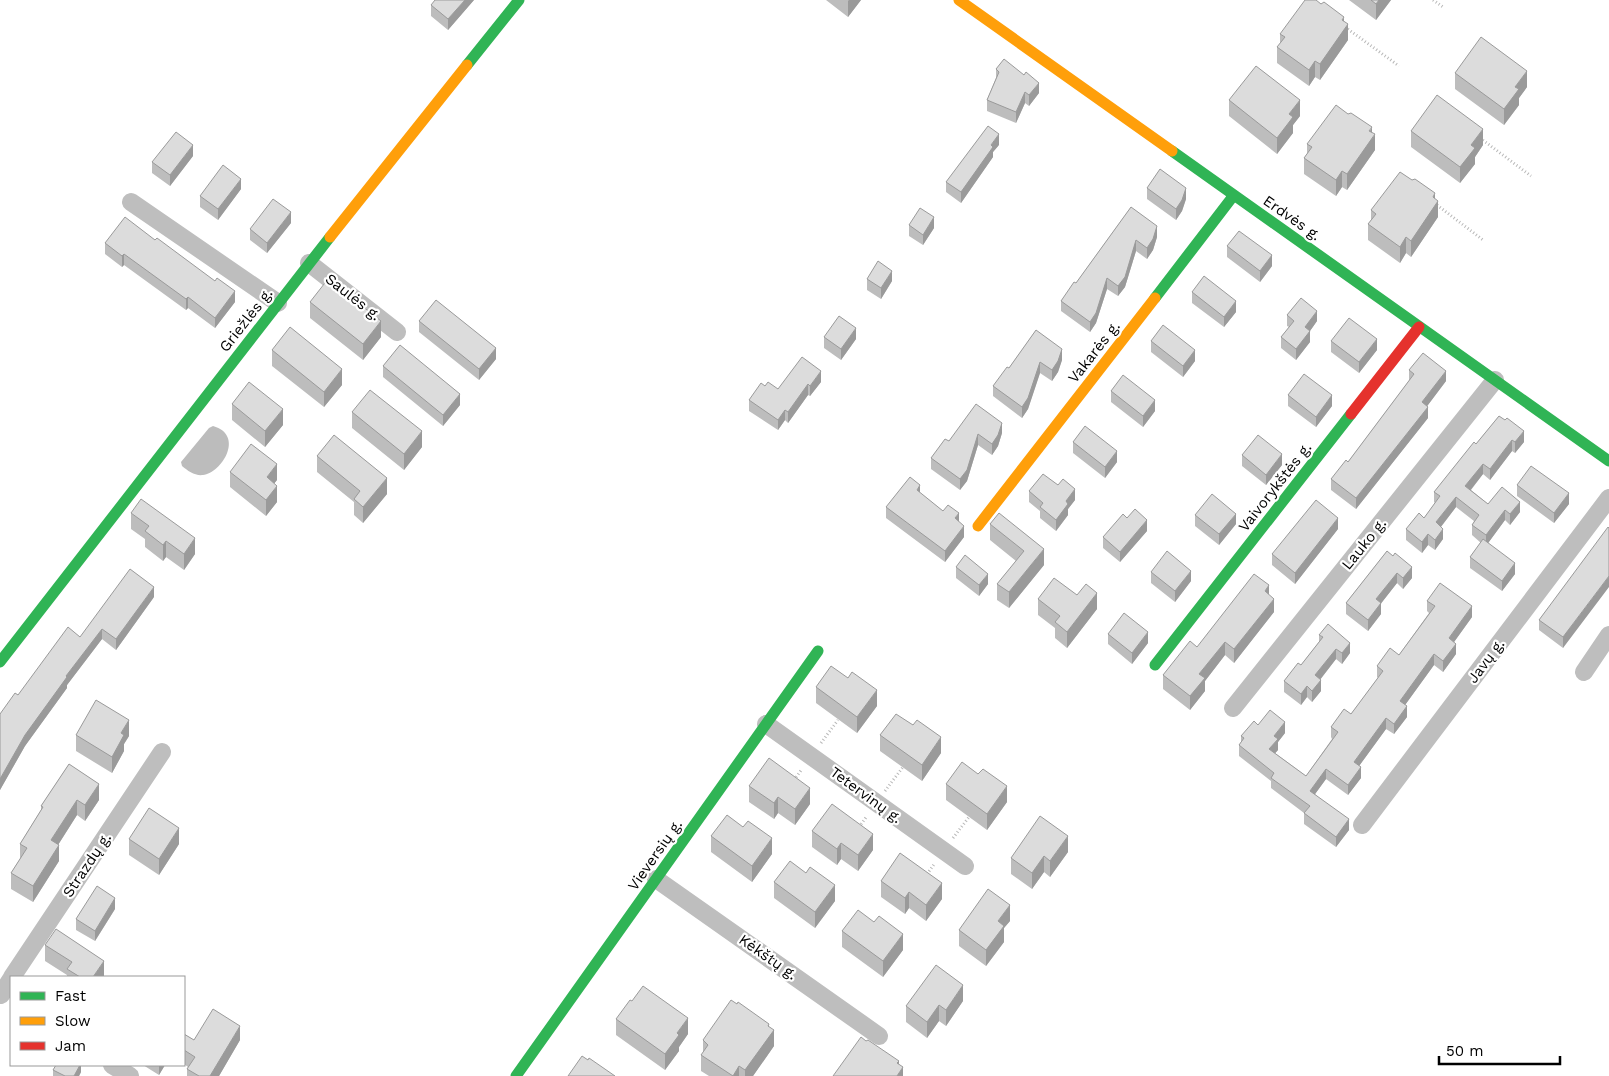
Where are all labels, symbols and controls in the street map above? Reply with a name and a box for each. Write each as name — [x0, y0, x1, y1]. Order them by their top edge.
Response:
street label: Erdvės g. — [1260, 192, 1324, 244]
street label: Saulės g. — [322, 270, 384, 324]
street label: Griežlės g. — [216, 285, 276, 355]
street label: Vakarės g. — [1064, 317, 1124, 387]
street label: Vaivorykštės g. — [1235, 439, 1315, 535]
street label: Lauko g. — [1338, 515, 1390, 573]
street label: Javų g. — [1464, 635, 1508, 687]
street label: Tetervinų g. — [827, 763, 905, 827]
street label: Vieversių g. — [624, 816, 686, 894]
street label: Strazdų g. — [59, 829, 115, 901]
street label: Kėkštų g. — [735, 930, 801, 984]
legend — [10, 976, 185, 1066]
text: Fast — [55, 987, 87, 1005]
text: Slow — [55, 1012, 91, 1030]
scale bar — [1439, 1034, 1560, 1066]
text: Jam — [55, 1037, 86, 1055]
text: 50 m — [1446, 1042, 1483, 1060]

